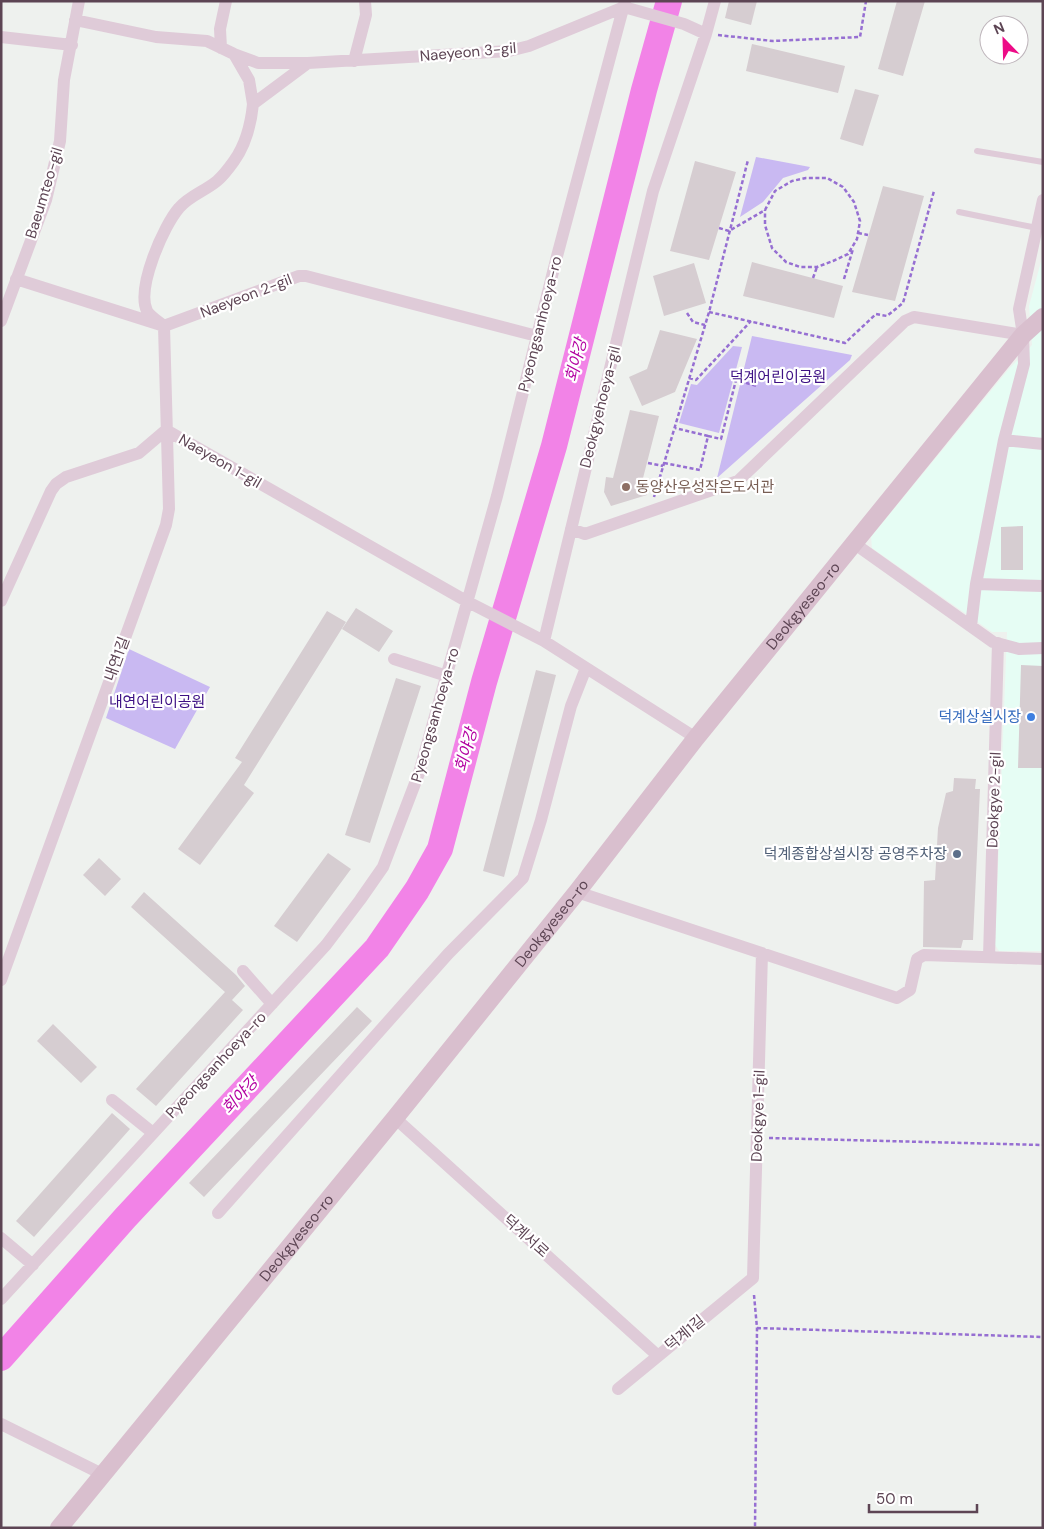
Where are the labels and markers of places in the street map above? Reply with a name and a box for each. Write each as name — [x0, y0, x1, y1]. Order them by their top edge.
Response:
place label: 동양산우성작은도서관 — [636, 477, 774, 497]
marker: 동양산우성작은도서관 — [620, 481, 632, 493]
place label: 덕계상설시장 — [938, 707, 1021, 727]
marker: 덕계상설시장 — [1025, 711, 1037, 723]
place label: 덕계종합상설시장 공영주차장 — [764, 844, 947, 864]
marker: 덕계종합상설시장 공영주차장 — [951, 848, 963, 860]

